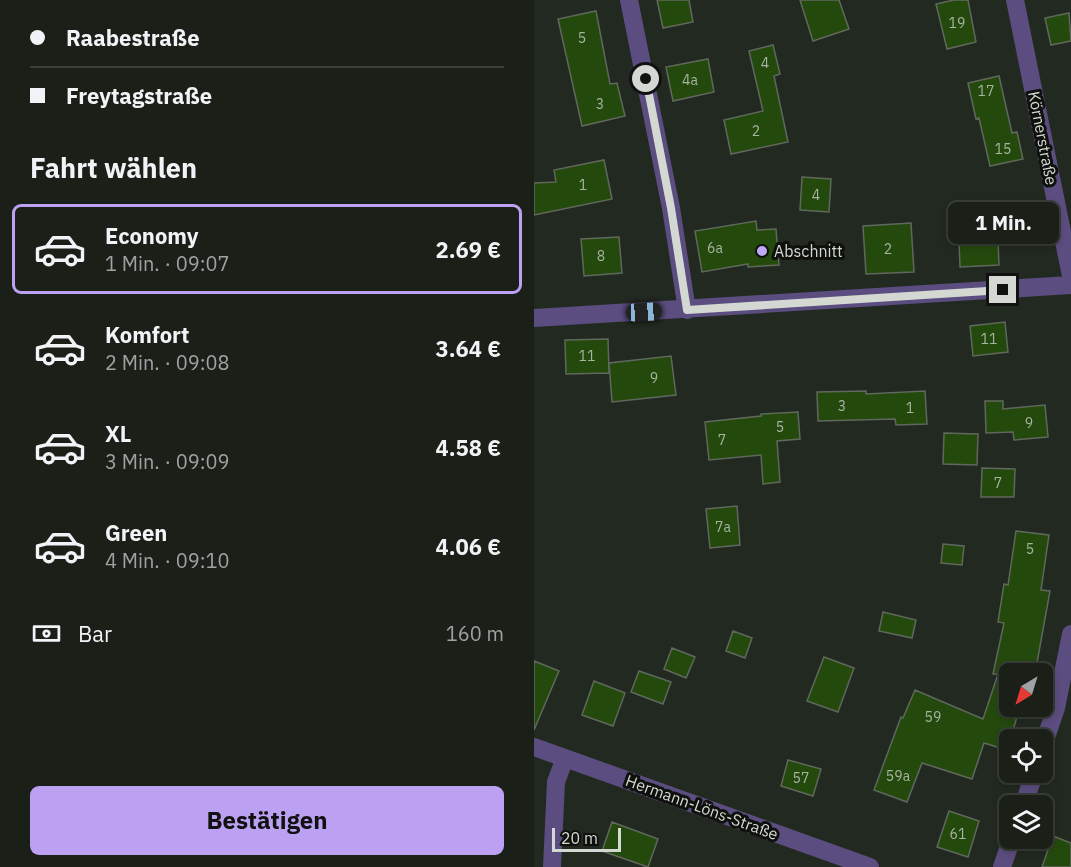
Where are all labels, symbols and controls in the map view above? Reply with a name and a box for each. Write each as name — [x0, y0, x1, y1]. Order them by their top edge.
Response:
house number: 19 — [949, 14, 965, 32]
text: Raabestraße — [66, 23, 200, 52]
house number: 5 — [578, 29, 586, 47]
house number: 4 — [761, 54, 769, 72]
route start — [632, 65, 659, 92]
house number: 4a — [682, 71, 698, 89]
text: Freytagstraße — [66, 81, 212, 110]
house number: 17 — [978, 82, 994, 100]
street label: Körnerstraße — [1024, 89, 1062, 187]
house number: 3 — [596, 95, 604, 113]
house number: 2 — [752, 122, 760, 140]
house number: 15 — [995, 140, 1011, 158]
text: Fahrt wählen — [30, 150, 197, 185]
house number: 1 — [579, 176, 587, 194]
house number: 4 — [812, 186, 820, 204]
callout: 1 Min. — [948, 203, 1058, 245]
text: 1 Min. — [975, 209, 1032, 236]
text: Economy — [105, 221, 199, 250]
icon: car — [33, 222, 87, 276]
text: 2.69 € — [436, 235, 501, 264]
house number: 6a — [707, 239, 723, 257]
house number: 2 — [884, 240, 892, 258]
place label: Abschnitt — [774, 241, 843, 261]
marker: Abschnitt — [755, 244, 769, 258]
house number: 8 — [597, 247, 605, 265]
text: 1 Min. · 09:07 — [105, 250, 230, 277]
route end — [989, 276, 1016, 303]
car — [626, 302, 662, 322]
text: Komfort — [105, 320, 190, 349]
icon: car — [33, 321, 87, 375]
house number: 11 — [981, 330, 997, 348]
text: 3.64 € — [436, 334, 501, 363]
house number: 11 — [579, 347, 595, 365]
text: 2 Min. · 09:08 — [105, 349, 230, 376]
house number: 9 — [650, 369, 658, 387]
house number: 3 — [838, 397, 846, 415]
house number: 1 — [906, 399, 914, 417]
house number: 9 — [1025, 414, 1033, 432]
house number: 5 — [776, 418, 784, 436]
text: XL — [105, 419, 131, 448]
icon: car — [33, 420, 87, 474]
house number: 7 — [718, 431, 726, 449]
text: 4.58 € — [436, 433, 501, 462]
text: 3 Min. · 09:09 — [105, 448, 230, 475]
house number: 7 — [994, 474, 1002, 492]
text: Green — [105, 518, 167, 547]
house number: 7a — [715, 518, 731, 536]
icon: car — [33, 519, 87, 573]
text: 4.06 € — [436, 532, 501, 561]
house number: 5 — [1026, 540, 1034, 558]
text: 4 Min. · 09:10 — [105, 547, 230, 574]
icon: cash — [30, 617, 63, 650]
text: Bar — [78, 619, 112, 648]
text: 160 m — [446, 620, 504, 647]
north arrow — [999, 663, 1053, 717]
map controls — [999, 663, 1053, 849]
house number: 59 — [925, 708, 941, 726]
button: locate — [999, 729, 1053, 783]
house number: 59a — [886, 767, 911, 785]
house number: 57 — [793, 769, 809, 787]
street label: Hermann-Löns-Straße — [623, 770, 781, 844]
button: Bestätigen — [30, 786, 504, 855]
button: layers — [999, 795, 1053, 849]
scale bar — [552, 825, 621, 852]
house number: 61 — [950, 825, 966, 843]
text: 20 m — [561, 828, 598, 848]

